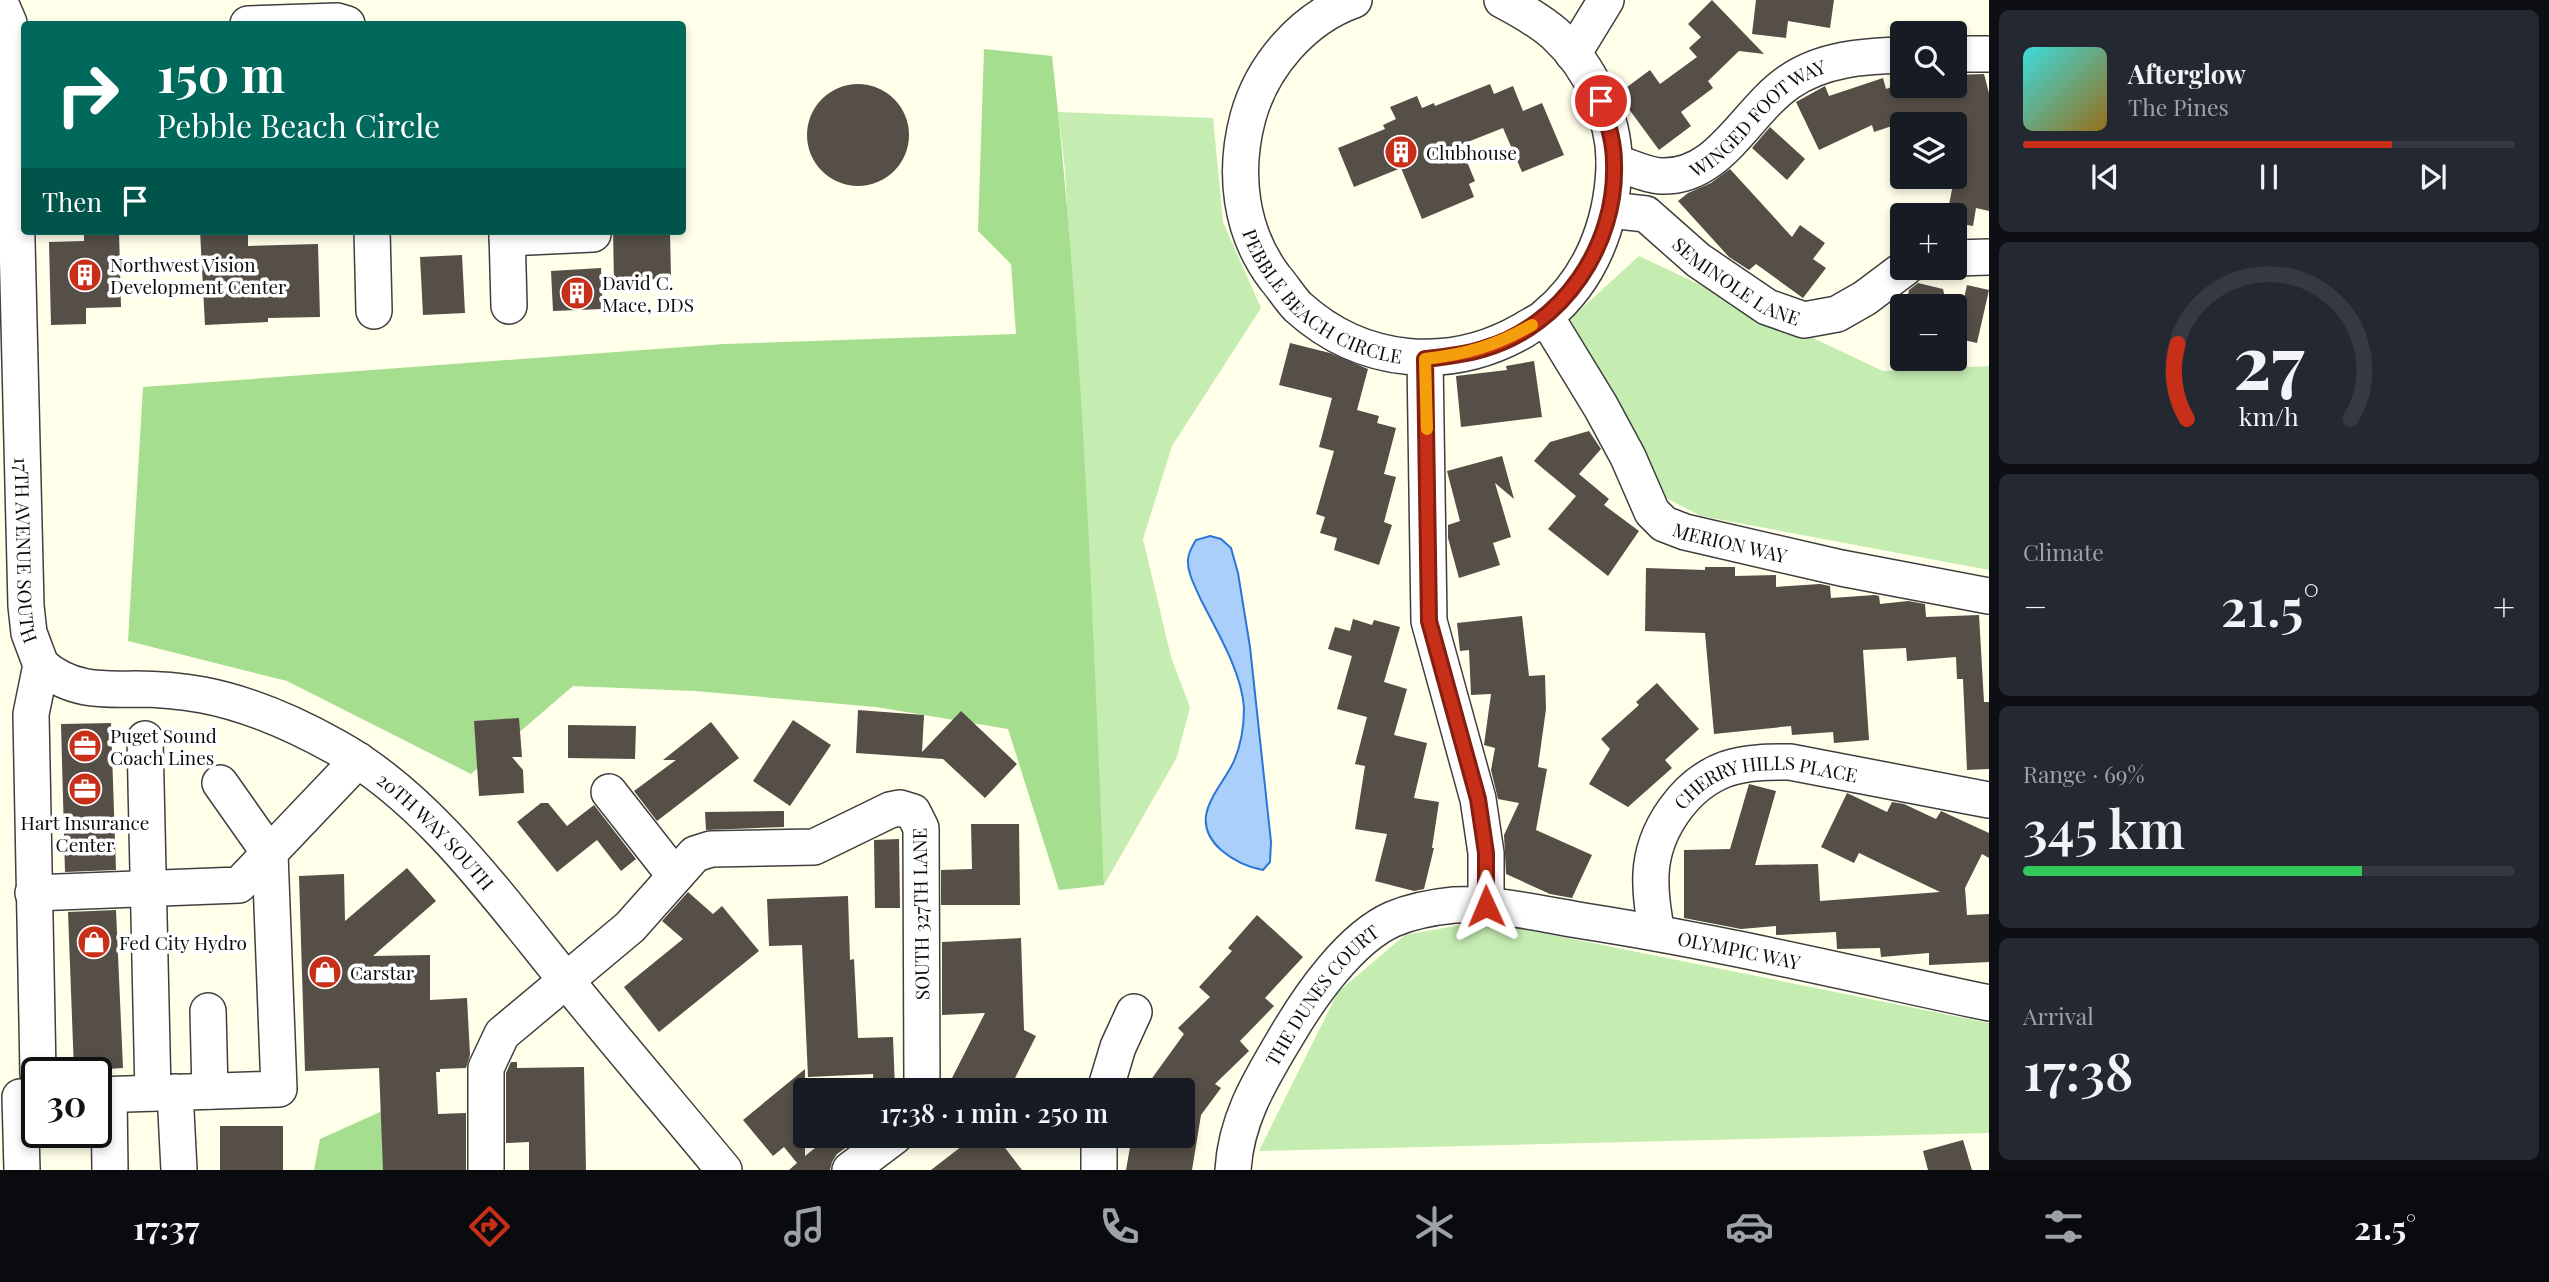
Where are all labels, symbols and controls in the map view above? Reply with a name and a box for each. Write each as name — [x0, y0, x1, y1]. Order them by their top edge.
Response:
map controls — [1890, 21, 1967, 371]
button: search — [1890, 21, 1967, 98]
text: 150 m — [157, 40, 285, 105]
icon: right — [42, 49, 133, 140]
street label: WINGED FOOT WAY — [1684, 52, 1830, 183]
text: Afterglow — [2128, 56, 2246, 91]
pin — [1571, 71, 1631, 131]
icon: arrive — [1582, 82, 1620, 120]
text: The Pines — [2128, 91, 2229, 122]
text: Pebble Beach Circle — [157, 103, 440, 146]
button: layers — [1890, 112, 1967, 189]
building icon: Clubhouse — [1382, 133, 1420, 171]
place label: Clubhouse — [1426, 139, 1517, 165]
icon: previous — [2086, 158, 2124, 196]
icon: pause — [2250, 158, 2288, 196]
icon: next — [2414, 158, 2452, 196]
icon: arrive — [116, 182, 154, 220]
text: Then — [42, 184, 102, 219]
button: + — [1890, 203, 1967, 280]
street label: PEBBLE BEACH CIRCLE — [1237, 225, 1404, 369]
street label: SEMINOLE LANE — [1667, 231, 1804, 331]
place label: Northwest Vision Development Center — [110, 251, 287, 299]
building icon: Northwest Vision Development Center — [66, 256, 104, 294]
place label: David C. Mace, DDS — [602, 269, 694, 317]
building icon: David C. Mace, DDS — [558, 274, 596, 312]
button: − — [1890, 294, 1967, 371]
text: 27 — [2233, 310, 2305, 407]
text: km/h — [2239, 399, 2299, 432]
street label: 17TH AVENUE SOUTH — [9, 457, 45, 647]
street label: MERION WAY — [1669, 516, 1791, 568]
text: Climate — [2023, 536, 2104, 567]
text: 21.5° — [2221, 571, 2320, 640]
text: − — [2023, 580, 2048, 631]
text: + — [2493, 580, 2515, 631]
place label: Puget Sound Coach Lines — [110, 722, 217, 770]
office icon: Puget Sound Coach Lines — [66, 727, 104, 765]
street label: CHERRY HILLS PLACE — [1667, 749, 1860, 814]
text: Range · 69% — [2023, 758, 2145, 789]
street label: 20TH WAY SOUTH — [372, 766, 501, 895]
office icon: Hart Insurance Center — [66, 770, 104, 808]
text: 345 km — [2023, 793, 2185, 862]
place label: Hart Insurance Center — [21, 809, 149, 857]
street label: SOUTH 327TH LANE — [905, 828, 935, 1000]
position arrow — [1449, 869, 1523, 943]
street label: THE DUNES COURT — [1259, 918, 1384, 1071]
shop icon: Fed City Hydro — [75, 923, 113, 961]
street label: OLYMPIC WAY — [1676, 924, 1804, 975]
place label: Fed City Hydro — [119, 929, 247, 955]
shop icon: Carstar — [306, 953, 344, 991]
place label: Carstar — [350, 959, 415, 985]
text: Arrival — [2023, 1000, 2094, 1031]
text: 17:38 — [2023, 1035, 2133, 1104]
speed limit sign: 30 — [21, 1057, 112, 1148]
text: 17:38 · 1 min · 250 m — [880, 1095, 1108, 1130]
icon: directions — [465, 1202, 514, 1251]
icon: music — [780, 1202, 829, 1251]
icon: phone — [1095, 1202, 1144, 1251]
icon: climate — [1410, 1202, 1459, 1251]
icon: car — [1725, 1202, 1774, 1251]
icon: filters — [2039, 1202, 2088, 1251]
text: 17:37 — [133, 1205, 199, 1248]
text: 21.5° — [2354, 1205, 2416, 1248]

